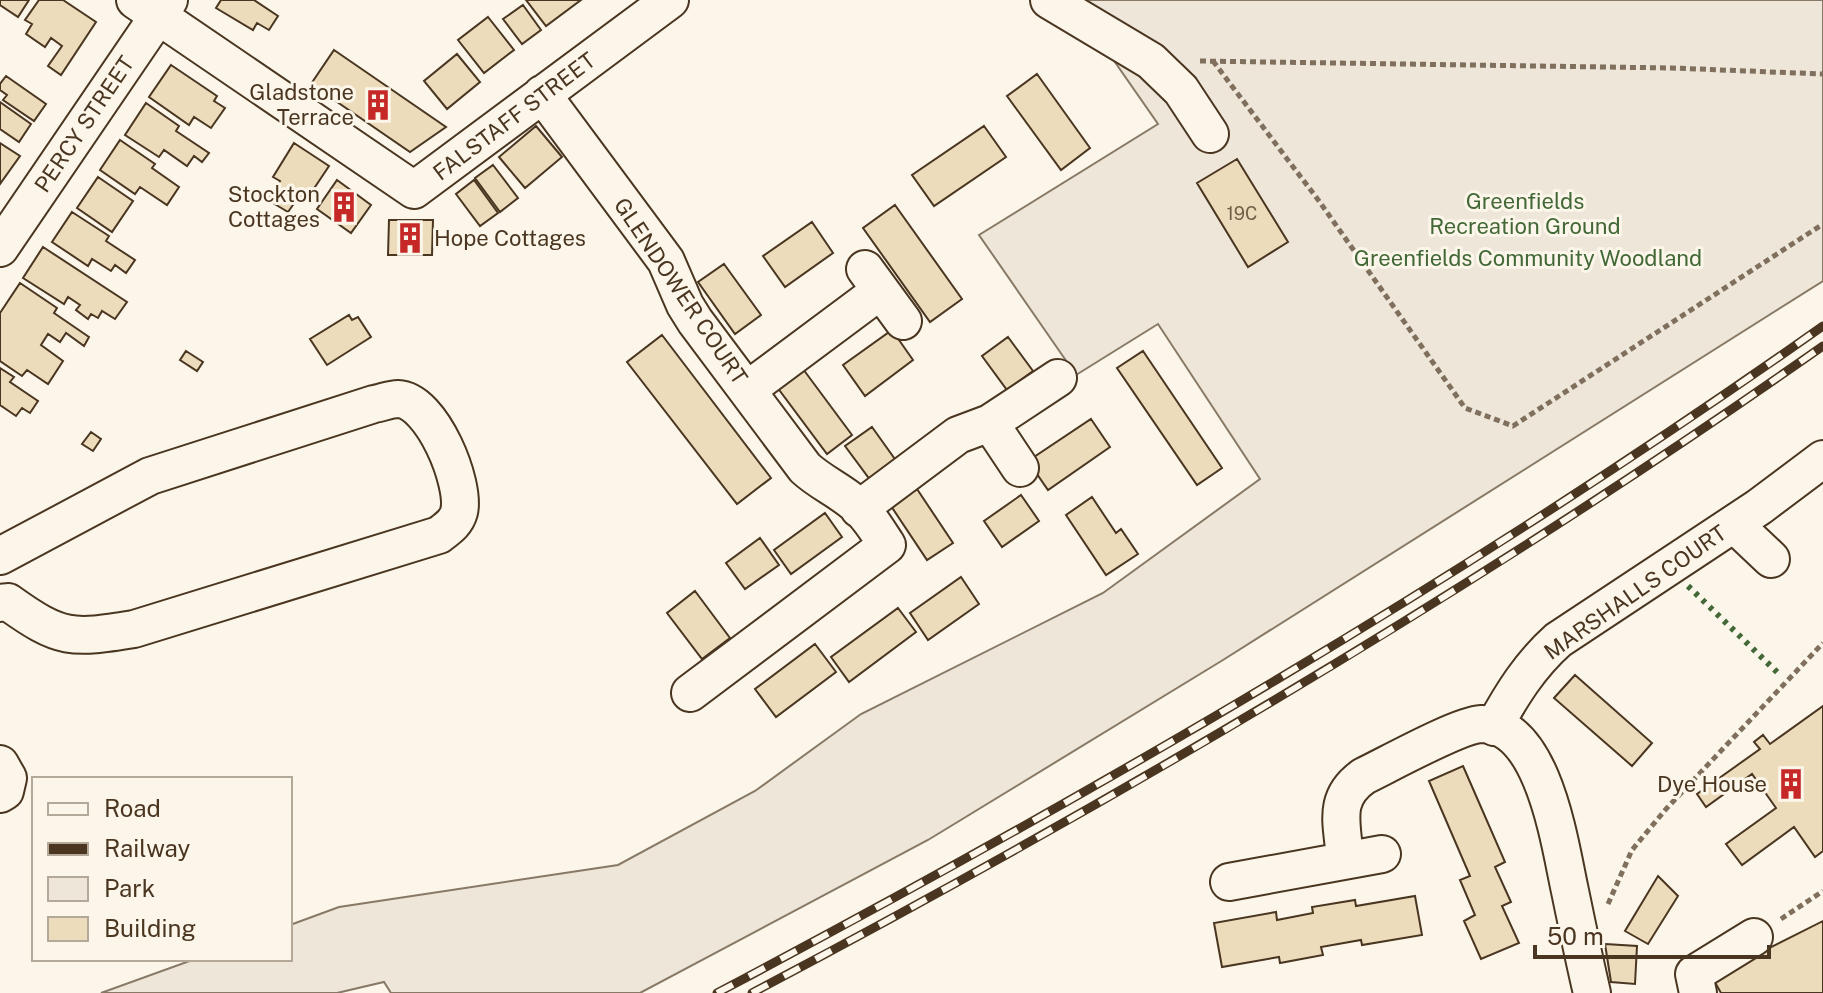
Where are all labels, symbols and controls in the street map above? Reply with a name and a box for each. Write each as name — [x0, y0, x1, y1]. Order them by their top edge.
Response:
street label: FALSTAFF STREET — [428, 47, 600, 185]
street label: PERCY STREET — [29, 51, 139, 197]
place label: Gladstone Terrace — [249, 79, 354, 130]
building icon: Gladstone Terrace — [361, 88, 395, 122]
place label: Stockton Cottages — [228, 181, 320, 232]
park label: Greenfields Recreation Ground — [1429, 188, 1621, 239]
building icon: Stockton Cottages — [327, 190, 361, 224]
street label: GLENDOWER COURT — [609, 193, 753, 389]
house number: 19C — [1227, 203, 1257, 224]
building icon: Hope Cottages — [393, 221, 427, 255]
place label: Hope Cottages — [434, 225, 586, 251]
park label: Greenfields Community Woodland — [1354, 245, 1702, 271]
street label: MARSHALLS COURT — [1539, 519, 1731, 665]
building icon: Dye House — [1774, 767, 1808, 801]
place label: Dye House — [1657, 771, 1767, 797]
legend — [32, 777, 292, 961]
text: Road — [104, 794, 161, 822]
text: Railway — [104, 834, 190, 862]
text: Park — [104, 874, 155, 902]
scale bar — [1535, 909, 1769, 959]
text: Building — [104, 914, 196, 942]
text: 50 m — [1547, 922, 1604, 950]

